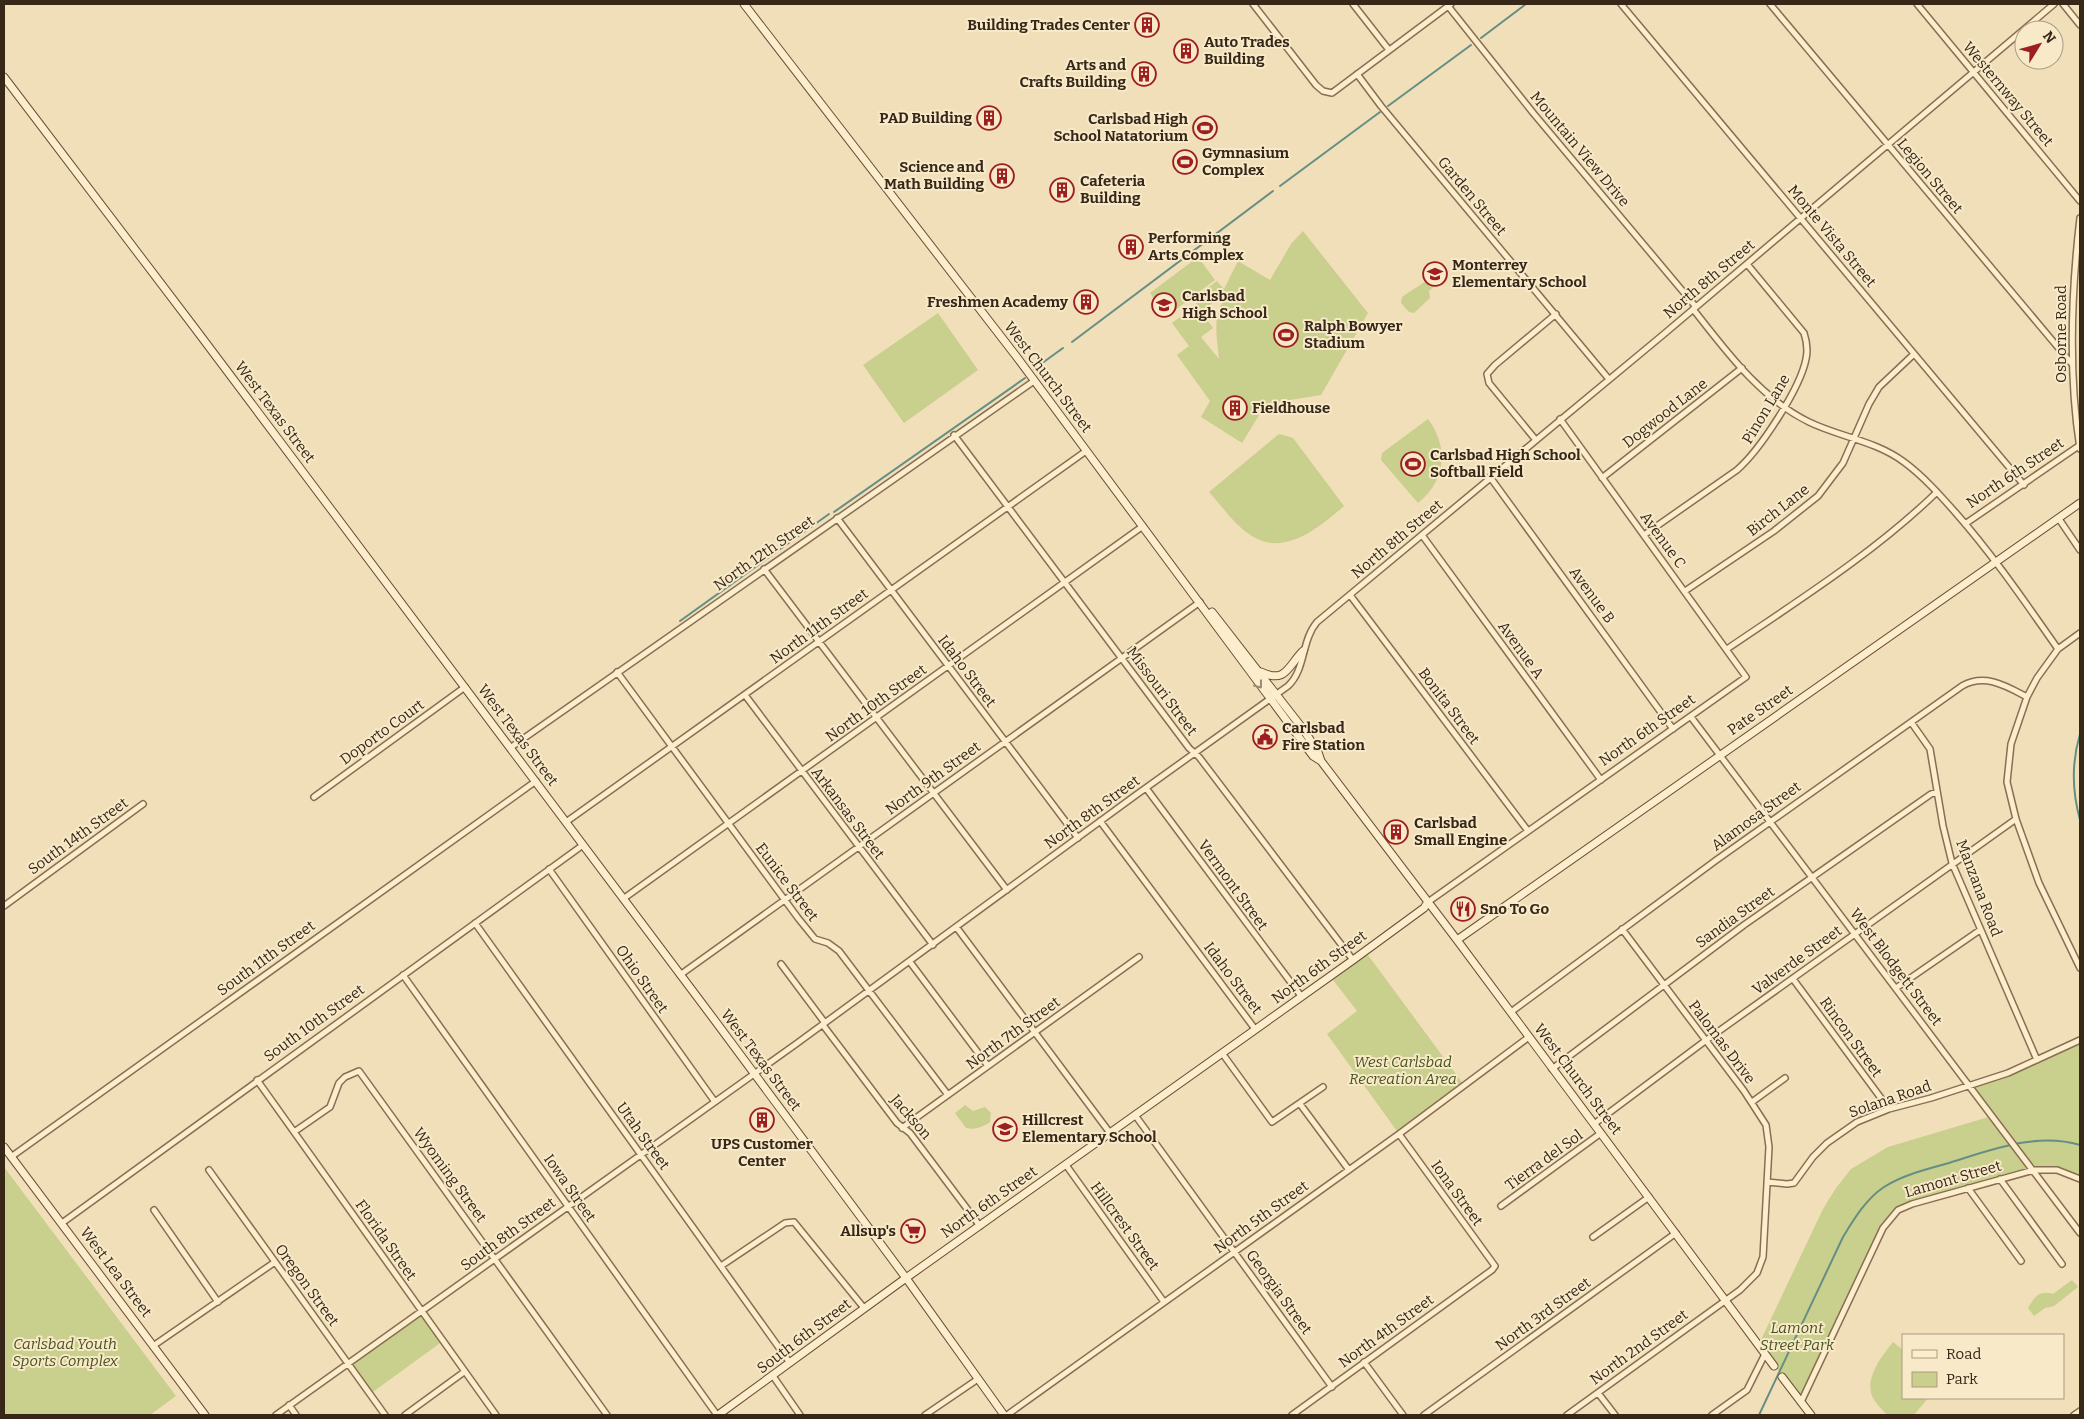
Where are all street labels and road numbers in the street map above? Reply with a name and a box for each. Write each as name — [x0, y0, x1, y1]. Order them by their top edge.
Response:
street label: Westernway Street — [1959, 38, 2057, 151]
street label: Mountain View Drive — [1526, 88, 1634, 210]
street label: Legion Street — [1893, 135, 1967, 218]
street label: Garden Street — [1434, 153, 1511, 239]
street label: Monte Vista Street — [1784, 181, 1880, 291]
street label: North 8th Street — [1660, 235, 1759, 322]
street label: Osborne Road — [2052, 285, 2070, 383]
street label: West Church Street — [1000, 318, 1096, 437]
street label: West Texas Street — [231, 358, 319, 467]
street label: Pinon Lane — [1738, 371, 1794, 447]
street label: Dogwood Lane — [1619, 374, 1711, 452]
street label: North 6th Street — [1963, 434, 2067, 512]
street label: Birch Lane — [1743, 480, 1813, 540]
street label: North 8th Street — [1348, 495, 1447, 582]
street label: Avenue C — [1636, 508, 1690, 572]
street label: North 12th Street — [710, 511, 818, 594]
street label: Avenue B — [1565, 563, 1619, 627]
street label: North 11th Street — [767, 584, 872, 668]
street label: Avenue A — [1494, 618, 1548, 682]
street label: Idaho Street — [934, 632, 1000, 711]
street label: Missouri Street — [1123, 643, 1202, 739]
street label: North 10th Street — [822, 660, 930, 746]
street label: Bonita Street — [1414, 664, 1484, 748]
street label: West Texas Street — [474, 681, 562, 790]
street label: Pate Street — [1724, 681, 1797, 739]
street label: North 6th Street — [1595, 690, 1699, 770]
street label: Doporto Court — [336, 695, 428, 769]
street label: North 9th Street — [882, 737, 985, 819]
street label: Arkansas Street — [808, 764, 889, 863]
street label: North 8th Street — [1041, 771, 1144, 853]
street label: Alamosa Street — [1708, 777, 1805, 855]
street label: South 14th Street — [25, 793, 132, 878]
street label: Vermont Street — [1194, 836, 1272, 934]
street label: Manzana Road — [1952, 837, 2006, 939]
street label: Eunice Street — [752, 839, 823, 925]
street label: Sandia Street — [1692, 882, 1778, 952]
street label: West Blodgett Street — [1846, 905, 1946, 1030]
street label: South 11th Street — [214, 916, 319, 1000]
street label: Valverde Street — [1749, 921, 1846, 998]
street label: North 6th Street — [1268, 926, 1371, 1008]
street label: Idaho Street — [1200, 939, 1266, 1018]
street label: Ohio Street — [612, 942, 672, 1017]
street label: South 10th Street — [260, 980, 368, 1066]
street label: North 7th Street — [962, 992, 1064, 1073]
street label: Rincon Street — [1816, 993, 1886, 1081]
street label: Palomas Drive — [1685, 997, 1759, 1087]
street label: West Texas Street — [717, 1006, 805, 1115]
street label: West Church Street — [1530, 1020, 1626, 1139]
street label: Solana Road — [1847, 1077, 1934, 1121]
street label: Jackson — [886, 1090, 936, 1144]
street label: Utah Street — [612, 1099, 674, 1174]
street label: Wyoming Street — [410, 1124, 491, 1226]
street label: Tierra del Sol — [1502, 1126, 1586, 1194]
street label: Iowa Street — [540, 1151, 600, 1226]
street label: Lamont Street — [1903, 1156, 2004, 1201]
street label: Iona Street — [1427, 1157, 1487, 1230]
street label: North 6th Street — [937, 1162, 1041, 1242]
street label: North 5th Street — [1210, 1176, 1312, 1257]
street label: Hillcrest Street — [1087, 1178, 1163, 1274]
street label: South 8th Street — [457, 1193, 560, 1275]
street label: Florida Street — [352, 1196, 421, 1284]
street label: West Lea Street — [76, 1223, 156, 1321]
street label: Oregon Street — [271, 1240, 343, 1330]
street label: Georgia Street — [1242, 1246, 1316, 1338]
street label: North 3rd Street — [1492, 1273, 1595, 1355]
street label: North 4th Street — [1335, 1290, 1438, 1372]
street label: South 6th Street — [753, 1294, 855, 1377]
street label: North 2nd Street — [1587, 1305, 1692, 1388]

